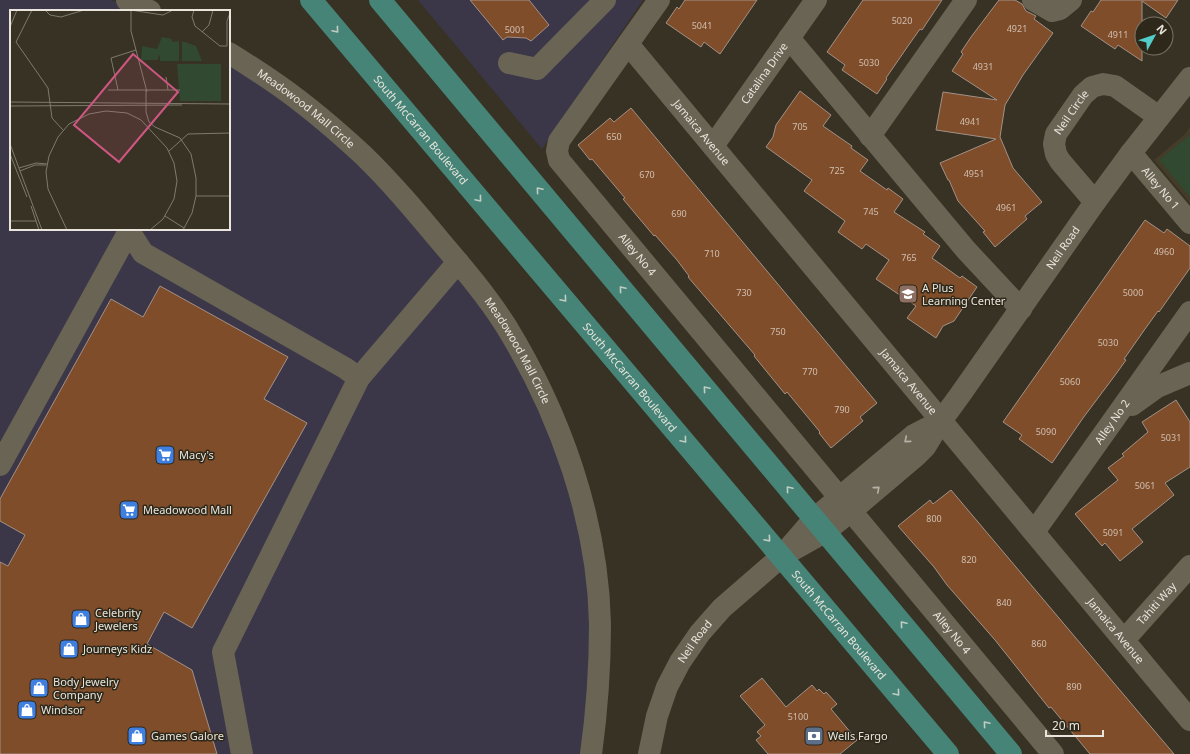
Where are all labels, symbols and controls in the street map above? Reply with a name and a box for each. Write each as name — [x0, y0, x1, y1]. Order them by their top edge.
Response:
inset map — [10, 10, 230, 230]
house number: 5020 — [892, 14, 912, 27]
north arrow — [1134, 16, 1174, 56]
house number: 5041 — [692, 19, 712, 32]
text: N — [1153, 21, 1171, 38]
house number: 4921 — [1007, 22, 1027, 35]
house number: 5001 — [505, 23, 525, 36]
one-way arrow — [332, 25, 339, 32]
house number: 4911 — [1108, 28, 1128, 41]
street label: Catalina Drive — [737, 39, 791, 107]
house number: 5030 — [859, 56, 879, 69]
house number: 4931 — [973, 60, 993, 73]
street label: Meadowood Mall Circle — [254, 65, 358, 151]
street label: South McCarran Boulevard — [371, 72, 472, 187]
street label: Neil Circle — [1050, 86, 1091, 137]
street label: Jamaica Avenue — [669, 95, 734, 168]
house number: 4941 — [960, 115, 980, 128]
house number: 705 — [792, 120, 808, 133]
house number: 650 — [606, 130, 622, 143]
street label: Alley No 1 — [1139, 163, 1183, 212]
house number: 725 — [829, 164, 845, 177]
house number: 4951 — [964, 167, 984, 180]
house number: 670 — [639, 168, 655, 181]
one-way arrow — [536, 187, 543, 194]
one-way arrow — [475, 195, 482, 202]
house number: 4961 — [996, 201, 1016, 214]
house number: 745 — [863, 205, 879, 218]
house number: 690 — [671, 207, 687, 220]
street label: Neil Road — [1042, 223, 1083, 272]
street label: Alley No 4 — [616, 230, 660, 279]
house number: 4960 — [1154, 245, 1174, 258]
house number: 710 — [704, 247, 720, 260]
house number: 765 — [901, 251, 917, 264]
place label: A Plus Learning Center — [922, 280, 1006, 308]
school or university icon: A Plus Learning Center — [897, 283, 919, 305]
house number: 730 — [736, 286, 752, 299]
house number: 5000 — [1123, 286, 1143, 299]
one-way arrow — [620, 287, 627, 294]
street label: Meadowood Mall Circle — [482, 294, 554, 406]
one-way arrow — [559, 294, 566, 301]
street label: South McCarran Boulevard — [580, 319, 681, 435]
house number: 750 — [770, 325, 786, 338]
house number: 5030 — [1098, 336, 1118, 349]
street label: Jamaica Avenue — [877, 344, 941, 417]
house number: 770 — [802, 365, 818, 378]
house number: 5060 — [1060, 375, 1080, 388]
one-way arrow — [703, 386, 710, 394]
street label: Alley No 2 — [1091, 396, 1133, 447]
house number: 790 — [834, 403, 850, 416]
house number: 5090 — [1036, 425, 1056, 438]
house number: 5031 — [1161, 431, 1181, 444]
one-way arrow — [905, 435, 912, 442]
one-way arrow — [679, 436, 686, 443]
supermarket icon: Macy's — [154, 444, 176, 466]
place label: Macy's — [179, 447, 214, 462]
house number: 5061 — [1135, 479, 1155, 492]
one-way arrow — [786, 486, 793, 493]
one-way arrow — [872, 487, 880, 494]
supermarket icon: Meadowood Mall — [118, 499, 140, 521]
place label: Meadowood Mall — [143, 502, 232, 517]
house number: 800 — [926, 512, 942, 525]
house number: 5091 — [1103, 526, 1123, 539]
one-way arrow — [764, 535, 771, 542]
house number: 820 — [961, 553, 977, 566]
street label: South McCarran Boulevard — [789, 567, 890, 682]
street label: Tahiti Way — [1133, 578, 1180, 628]
street label: Jamaica Avenue — [1084, 593, 1148, 667]
house number: 840 — [996, 596, 1012, 609]
place label: Celebrity Jewelers — [94, 605, 141, 633]
shop icon: Celebrity Jewelers — [70, 608, 92, 630]
street label: Alley No 4 — [930, 608, 975, 657]
street label: Neil Road — [674, 617, 715, 666]
one-way arrow — [900, 622, 907, 629]
house number: 860 — [1031, 637, 1047, 650]
shop icon: Journeys Kidz — [58, 638, 80, 660]
place label: Journeys Kidz — [82, 641, 152, 656]
place label: Body Jewelry Company — [53, 674, 119, 702]
shop icon: Body Jewelry Company — [28, 677, 50, 699]
house number: 890 — [1066, 680, 1082, 693]
one-way arrow — [893, 688, 900, 696]
shop icon: Windsor — [16, 699, 38, 721]
place label: Windsor — [41, 702, 85, 717]
house number: 5100 — [788, 710, 808, 723]
scale bar — [1046, 712, 1103, 738]
text: 20 m — [1052, 717, 1080, 734]
one-way arrow — [984, 721, 991, 729]
shop icon: Games Galore — [126, 725, 148, 747]
bank icon: Wells Fargo — [803, 725, 825, 747]
place label: Games Galore — [151, 728, 224, 743]
place label: Wells Fargo — [828, 728, 888, 743]

